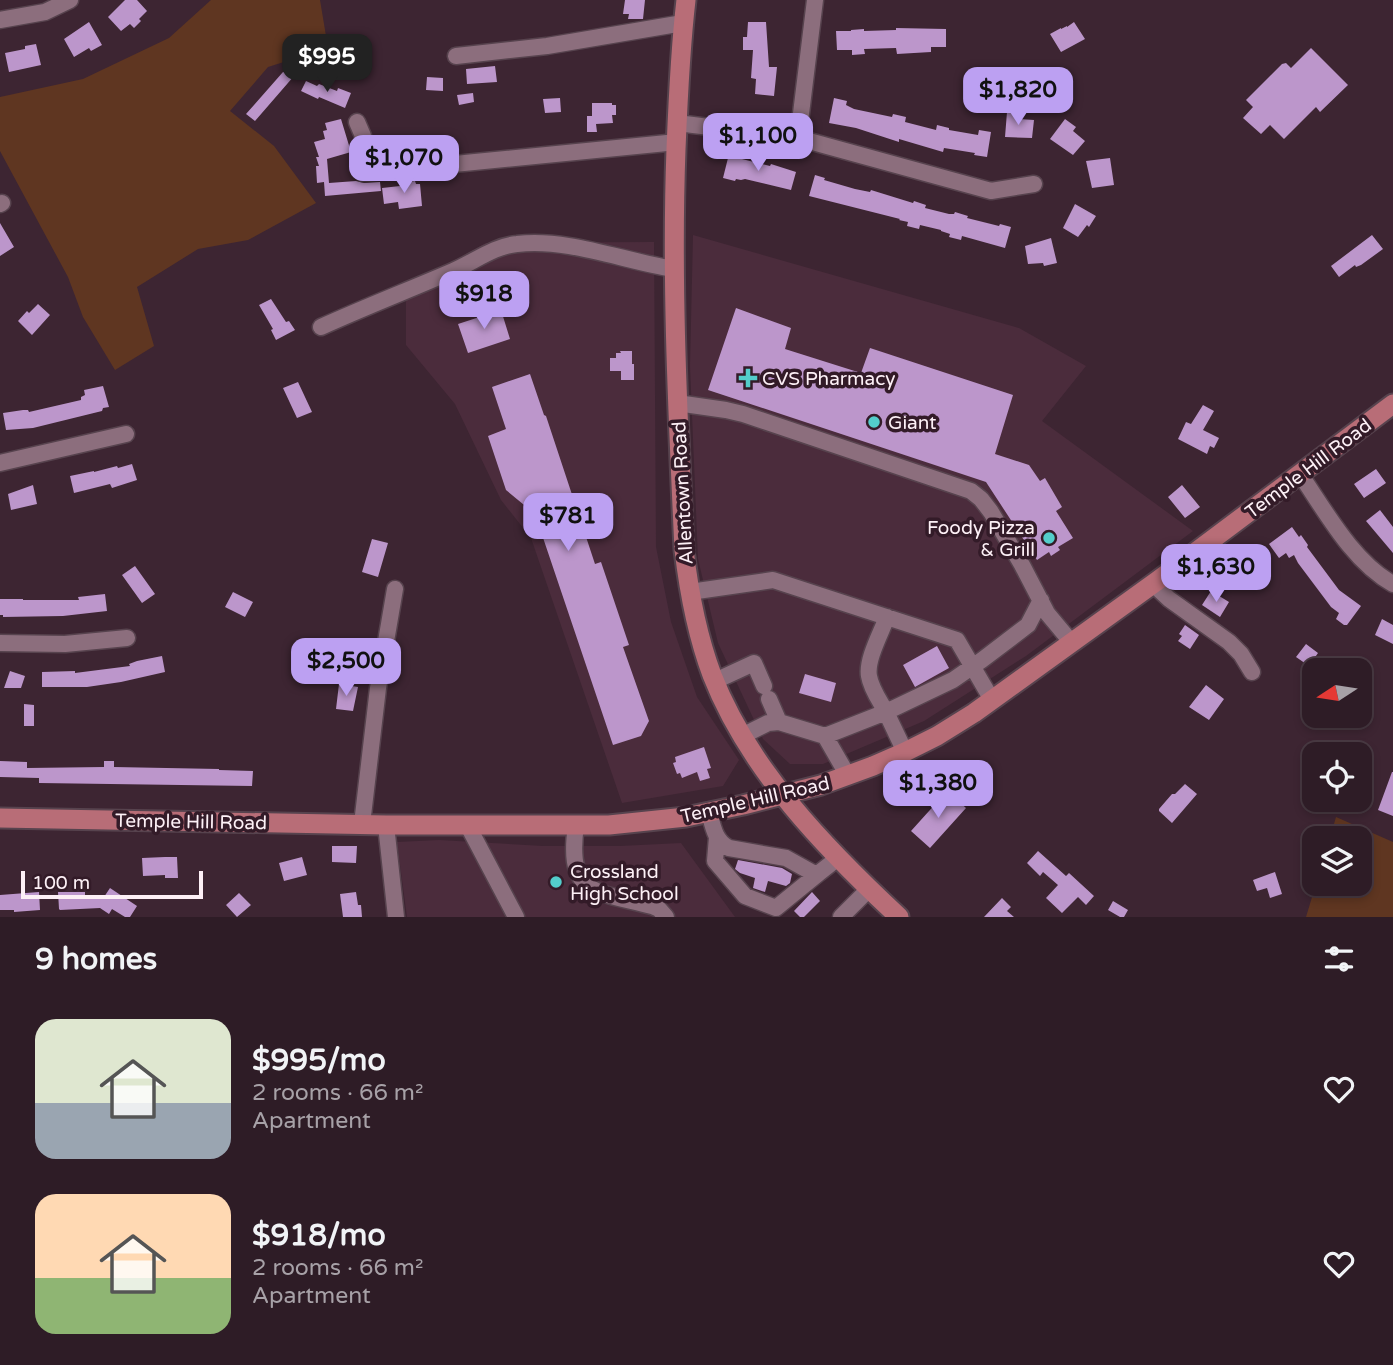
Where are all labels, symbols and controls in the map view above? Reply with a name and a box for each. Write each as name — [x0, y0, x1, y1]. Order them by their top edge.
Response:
pin: $995 — [286, 34, 368, 94]
text: $995 — [298, 43, 356, 71]
pin: $1,820 — [961, 68, 1075, 127]
text: $1,820 — [979, 76, 1057, 104]
pin: $1,100 — [701, 114, 815, 173]
text: $1,100 — [719, 122, 797, 150]
pin: $1,070 — [347, 136, 461, 195]
text: $1,070 — [365, 144, 443, 172]
pin: $918 — [443, 272, 525, 331]
text: $918 — [455, 280, 513, 308]
place label: CVS Pharmacy — [762, 368, 896, 390]
marker: CVS Pharmacy — [740, 370, 756, 386]
place label: Giant — [888, 412, 936, 434]
marker: Giant — [866, 414, 882, 430]
street label: Temple Hill Road — [1241, 414, 1376, 523]
street label: Allentown Road — [668, 421, 698, 565]
pin: $781 — [527, 494, 609, 553]
text: $781 — [539, 502, 597, 530]
place label: Foody Pizza & Grill — [927, 517, 1035, 561]
marker: Foody Pizza & Grill — [1041, 530, 1057, 546]
pin: $1,630 — [1159, 544, 1273, 604]
text: $1,630 — [1177, 553, 1255, 581]
pin: $2,500 — [289, 638, 403, 698]
text: $2,500 — [307, 647, 385, 675]
north arrow — [1302, 658, 1372, 728]
map controls — [1302, 658, 1372, 896]
button: locate — [1302, 742, 1372, 812]
pin: $1,380 — [881, 760, 995, 820]
text: $1,380 — [899, 769, 977, 797]
street label: Temple Hill Road — [679, 772, 832, 828]
street label: Temple Hill Road — [115, 810, 267, 834]
button: layers — [1302, 826, 1372, 896]
place label: Crossland High School — [570, 861, 679, 905]
scale bar — [21, 868, 203, 900]
text: 100 m — [32, 872, 90, 894]
marker: Crossland High School — [548, 874, 564, 890]
icon: filters — [1320, 940, 1358, 978]
text: 9 homes — [35, 941, 157, 978]
text: $995/mo — [252, 1042, 386, 1079]
icon: home — [91, 1047, 175, 1131]
icon: heart — [1320, 1070, 1358, 1108]
text: 2 rooms · 66 m² — [252, 1079, 423, 1107]
text: Apartment — [252, 1107, 371, 1135]
text: $918/mo — [252, 1217, 386, 1254]
icon: home — [91, 1222, 175, 1306]
icon: heart — [1320, 1245, 1358, 1283]
text: 2 rooms · 66 m² — [252, 1254, 423, 1282]
text: Apartment — [252, 1282, 371, 1310]

